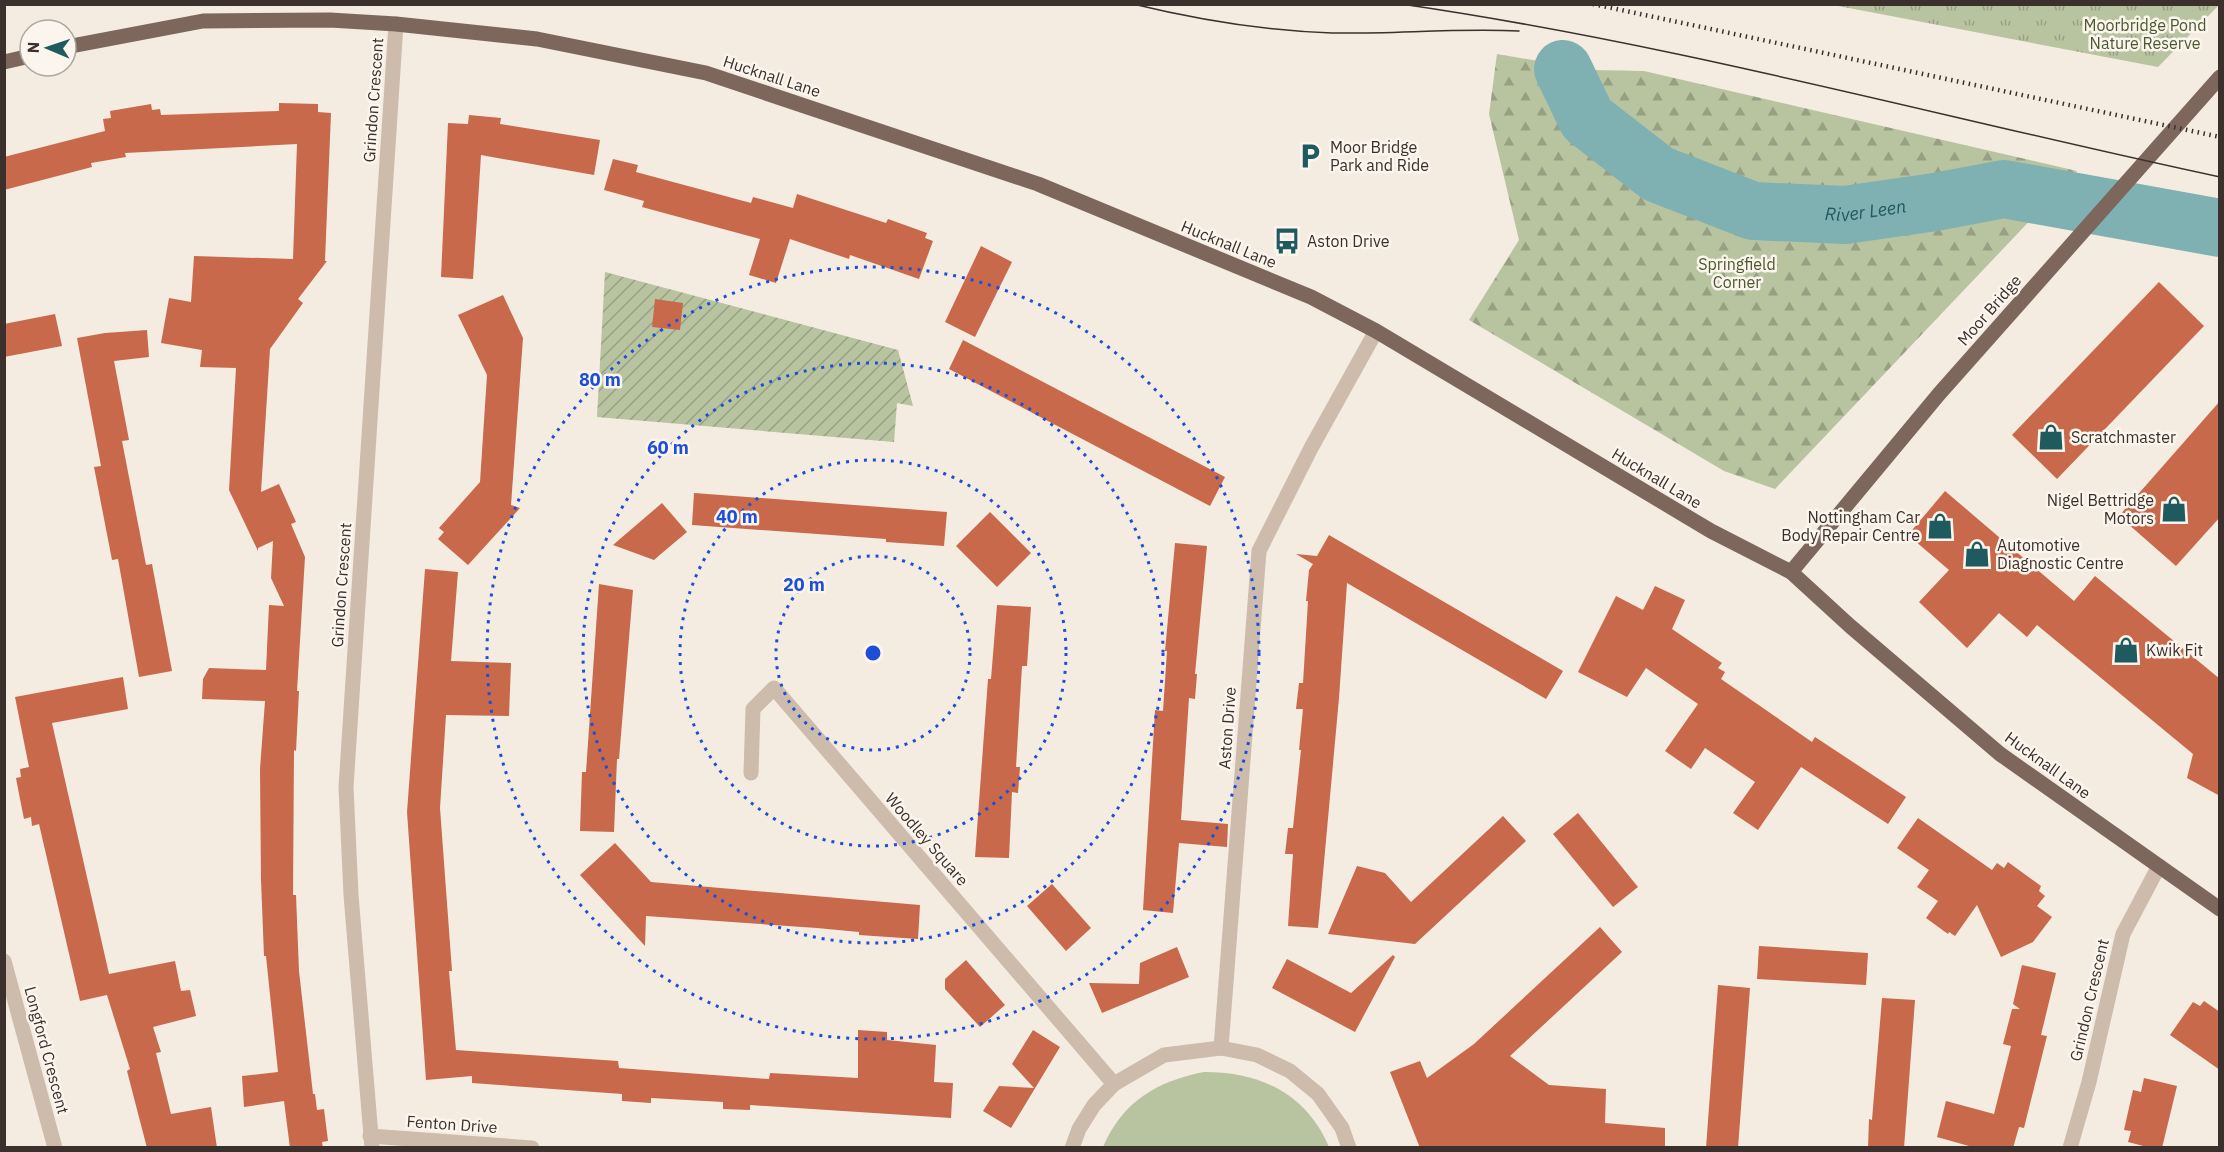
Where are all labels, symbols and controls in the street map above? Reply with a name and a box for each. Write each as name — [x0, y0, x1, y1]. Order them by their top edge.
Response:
park label: Moorbridge Pond Nature Reserve — [2084, 15, 2206, 53]
north arrow — [18, 18, 78, 78]
street label: Grindon Crescent — [359, 37, 387, 163]
text: N — [23, 41, 43, 54]
street label: Hucknall Lane — [721, 51, 823, 101]
place label: Moor Bridge Park and Ride — [1330, 137, 1429, 175]
parking icon: Moor Bridge Park and Ride — [1295, 141, 1325, 171]
water label: River Leen — [1824, 194, 1907, 226]
street label: Hucknall Lane — [1178, 216, 1280, 272]
bus stop icon: Aston Drive — [1272, 226, 1302, 256]
place label: Aston Drive — [1307, 231, 1390, 251]
park label: Springfield Corner — [1698, 254, 1776, 292]
street label: Moor Bridge — [1953, 270, 2025, 350]
text: 80 m — [579, 368, 621, 391]
shop icon: Scratchmaster — [2036, 422, 2066, 452]
place label: Scratchmaster — [2071, 427, 2176, 447]
text: 60 m — [647, 436, 689, 459]
street label: Hucknall Lane — [1608, 443, 1706, 513]
place label: Nigel Bettridge Motors — [2047, 490, 2154, 528]
shop icon: Nigel Bettridge Motors — [2159, 494, 2189, 524]
text: 40 m — [716, 505, 758, 528]
place label: Nottingham Car Body Repair Centre — [1781, 507, 1920, 545]
shop icon: Nottingham Car Body Repair Centre — [1925, 511, 1955, 541]
street label: Grindon Crescent — [327, 522, 355, 648]
place label: Automotive Diagnostic Centre — [1997, 535, 2124, 573]
shop icon: Automotive Diagnostic Centre — [1962, 539, 1992, 569]
text: 20 m — [783, 573, 825, 596]
shop icon: Kwik Fit — [2111, 635, 2141, 665]
place label: Kwik Fit — [2146, 640, 2203, 660]
centre of rings — [863, 643, 883, 663]
street label: Aston Drive — [1214, 686, 1240, 770]
street label: Hucknall Lane — [2001, 727, 2095, 803]
street label: Woodley Square — [881, 788, 973, 890]
street label: Grindon Crescent — [2065, 937, 2113, 1063]
street label: Longford Crescent — [20, 984, 74, 1116]
street label: Fenton Drive — [406, 1111, 498, 1137]

